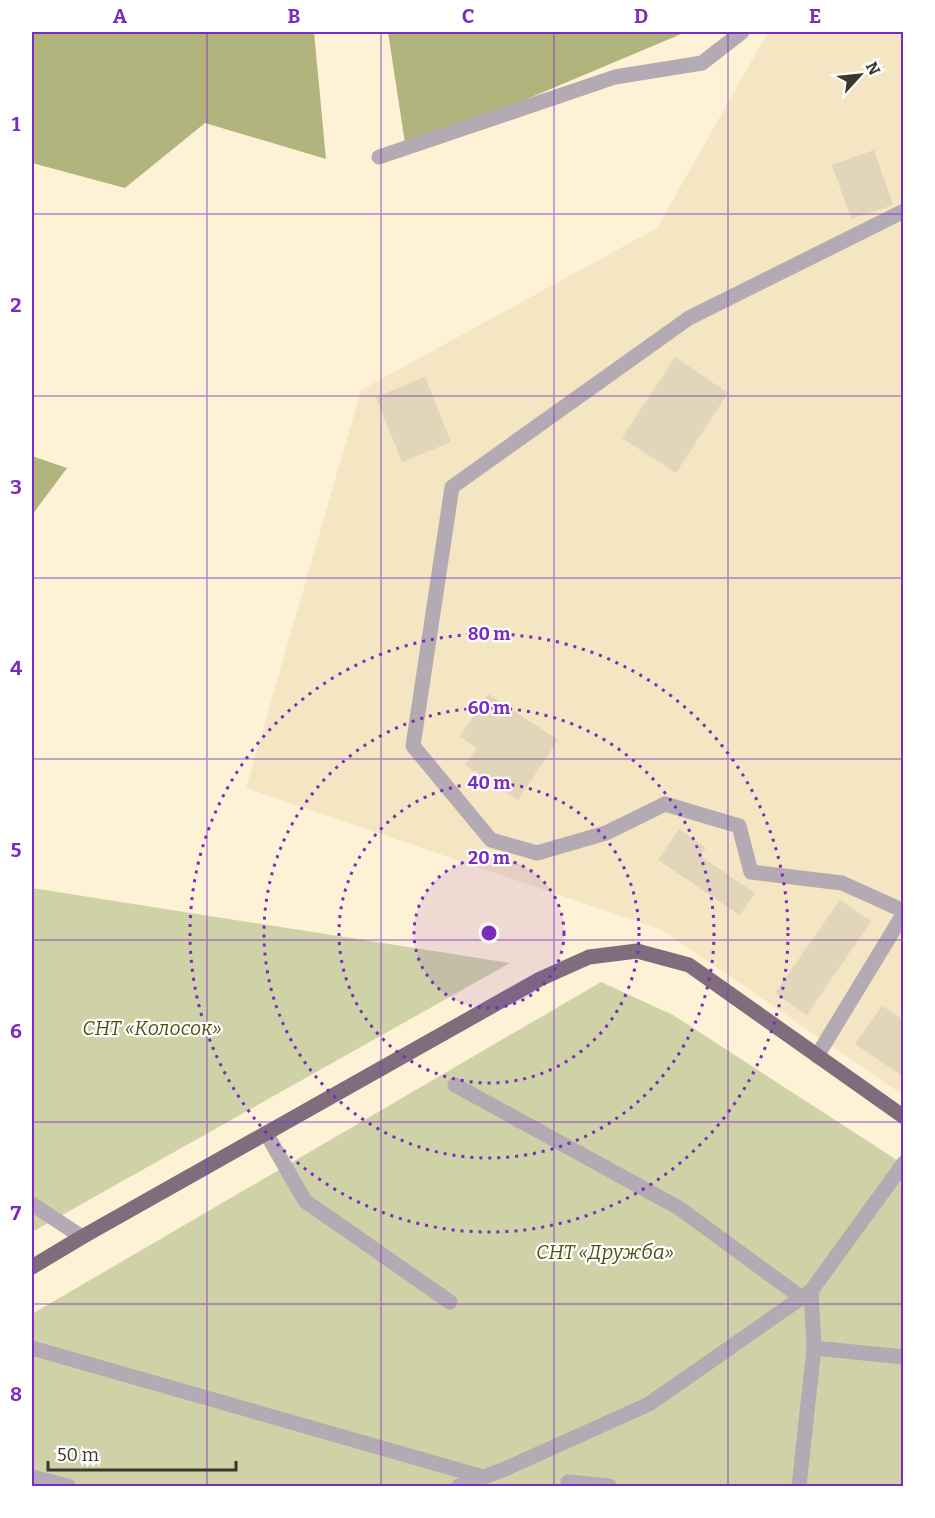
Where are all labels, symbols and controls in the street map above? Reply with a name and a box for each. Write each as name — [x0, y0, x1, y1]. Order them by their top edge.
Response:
text: A — [113, 4, 128, 28]
text: B — [288, 4, 301, 28]
text: C — [462, 4, 474, 28]
text: D — [634, 4, 648, 28]
text: E — [809, 4, 821, 28]
north arrow — [830, 45, 890, 105]
text: N — [862, 59, 884, 78]
text: 1 — [12, 112, 21, 136]
text: 2 — [10, 293, 22, 317]
text: 3 — [10, 475, 22, 499]
text: 80 m — [468, 623, 510, 645]
text: 4 — [10, 656, 22, 680]
text: 60 m — [468, 697, 510, 719]
text: 40 m — [468, 772, 510, 794]
text: 5 — [11, 838, 22, 862]
text: 20 m — [468, 847, 510, 869]
centre of rings — [479, 923, 499, 943]
park label: СНТ «Колосок» — [82, 1016, 222, 1040]
text: 6 — [10, 1019, 22, 1043]
text: 7 — [11, 1201, 22, 1225]
park label: СНТ «Дружба» — [536, 1240, 674, 1264]
text: 8 — [10, 1382, 22, 1406]
scale bar — [48, 1434, 236, 1472]
text: 50 m — [57, 1444, 99, 1466]

